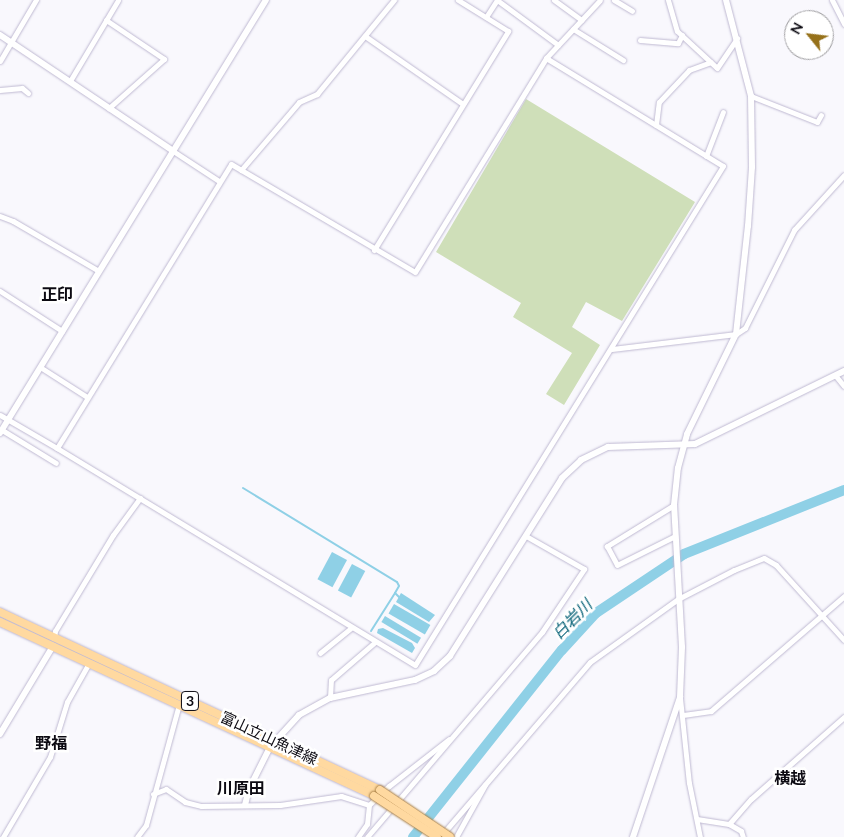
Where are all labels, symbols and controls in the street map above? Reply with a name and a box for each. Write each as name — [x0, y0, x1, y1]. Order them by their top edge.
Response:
north arrow — [784, 10, 834, 60]
text: N — [786, 19, 806, 37]
district label: 正印 — [41, 284, 73, 304]
water label: 白岩川 — [548, 595, 596, 643]
road number: 3 — [180, 689, 200, 712]
street label: 富山立山魚津線 — [218, 708, 320, 768]
district label: 野福 — [35, 733, 67, 753]
district label: 横越 — [774, 768, 806, 788]
district label: 川原田 — [217, 778, 265, 798]

